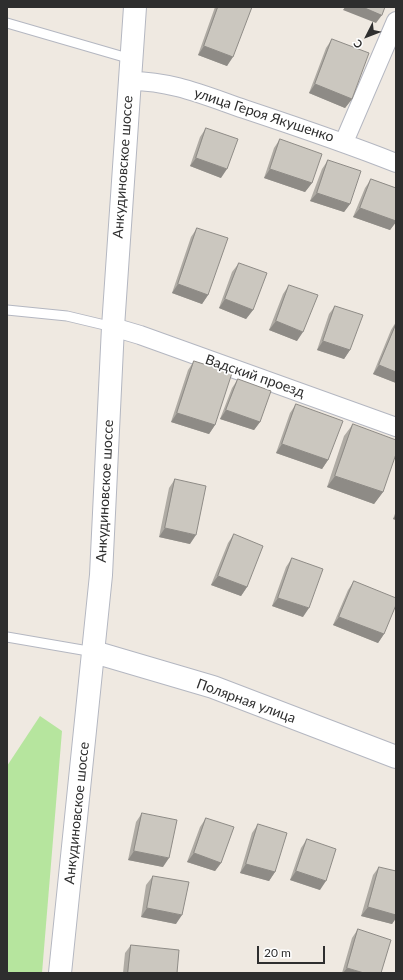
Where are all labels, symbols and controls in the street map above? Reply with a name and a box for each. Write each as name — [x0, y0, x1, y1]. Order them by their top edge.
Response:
north arrow — [347, 16, 387, 56]
text: С — [350, 37, 365, 51]
street label: улица Героя Якушенко — [192, 84, 336, 146]
street label: Анкудиновское шоссе — [110, 95, 136, 239]
street label: Вадский проезд — [203, 351, 307, 401]
street label: Анкудиновское шоссе — [93, 419, 117, 563]
street label: Полярная улица — [194, 675, 298, 727]
street label: Анкудиновское шоссе — [61, 741, 93, 885]
scale bar — [259, 938, 327, 964]
text: 20 m — [264, 945, 291, 960]

